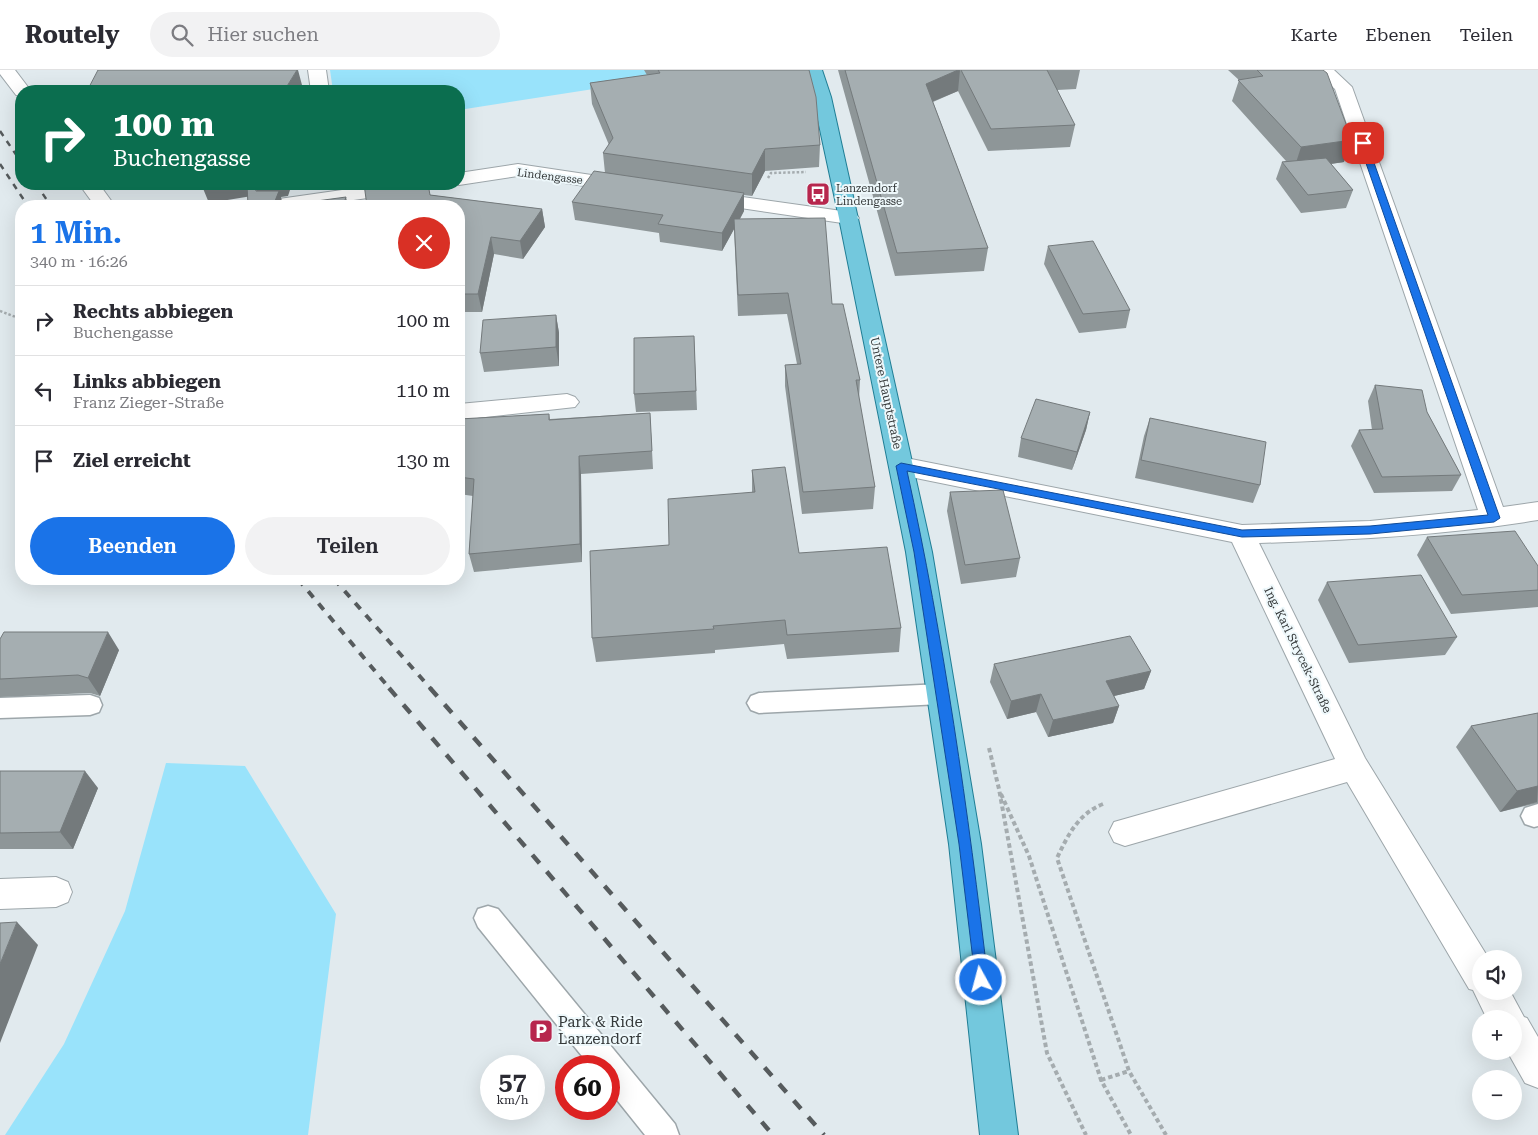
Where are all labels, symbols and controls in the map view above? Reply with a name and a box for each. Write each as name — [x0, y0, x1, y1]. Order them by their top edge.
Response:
search box — [150, 12, 500, 57]
text: Routely — [25, 21, 120, 49]
icon: search — [168, 21, 196, 49]
text: Hier suchen — [208, 23, 319, 46]
text: Karte — [1291, 24, 1337, 45]
text: Ebenen — [1365, 24, 1431, 45]
text: Teilen — [1459, 24, 1513, 45]
text: 100 m — [113, 104, 214, 145]
icon: right — [30, 105, 95, 170]
pin — [1342, 122, 1384, 164]
icon: arrive — [1349, 129, 1377, 157]
text: Buchengasse — [113, 146, 251, 171]
street label: Lindengasse — [516, 166, 584, 187]
bus stop icon: Lanzendorf Lindengasse — [805, 181, 831, 207]
place label: Lanzendorf Lindengasse — [836, 182, 902, 208]
text: 1 Min. — [30, 215, 122, 250]
button: close — [398, 217, 450, 269]
text: 340 m · 16:26 — [30, 252, 128, 271]
text: Rechts abbiegen — [73, 300, 233, 323]
icon: right — [30, 307, 58, 335]
text: 100 m — [396, 309, 450, 332]
text: Buchengasse — [73, 323, 173, 342]
street label: Untere Hauptstraße — [867, 336, 905, 451]
text: Links abbiegen — [73, 370, 221, 393]
icon: left — [30, 377, 58, 405]
text: 110 m — [396, 379, 450, 402]
text: Franz Zieger-Straße — [73, 393, 224, 412]
icon: arrive — [30, 447, 58, 475]
text: Ziel erreicht — [73, 449, 191, 472]
text: 130 m — [396, 449, 450, 472]
button: Beenden — [30, 517, 235, 575]
button: Teilen — [245, 517, 450, 575]
street label: Ing. Karl Strycek-Straße — [1261, 585, 1335, 716]
map controls — [1472, 950, 1522, 1120]
button: sound — [1472, 950, 1522, 1000]
position arrow — [954, 953, 1006, 1005]
button: + — [1472, 1010, 1522, 1060]
place label: Park & Ride Lanzendorf — [558, 1013, 643, 1048]
parking icon: Park & Ride Lanzendorf — [528, 1018, 554, 1044]
speed limit sign: 60 — [555, 1055, 620, 1120]
text: 57 — [498, 1067, 527, 1096]
button: − — [1472, 1070, 1522, 1120]
text: km/h — [496, 1093, 529, 1107]

